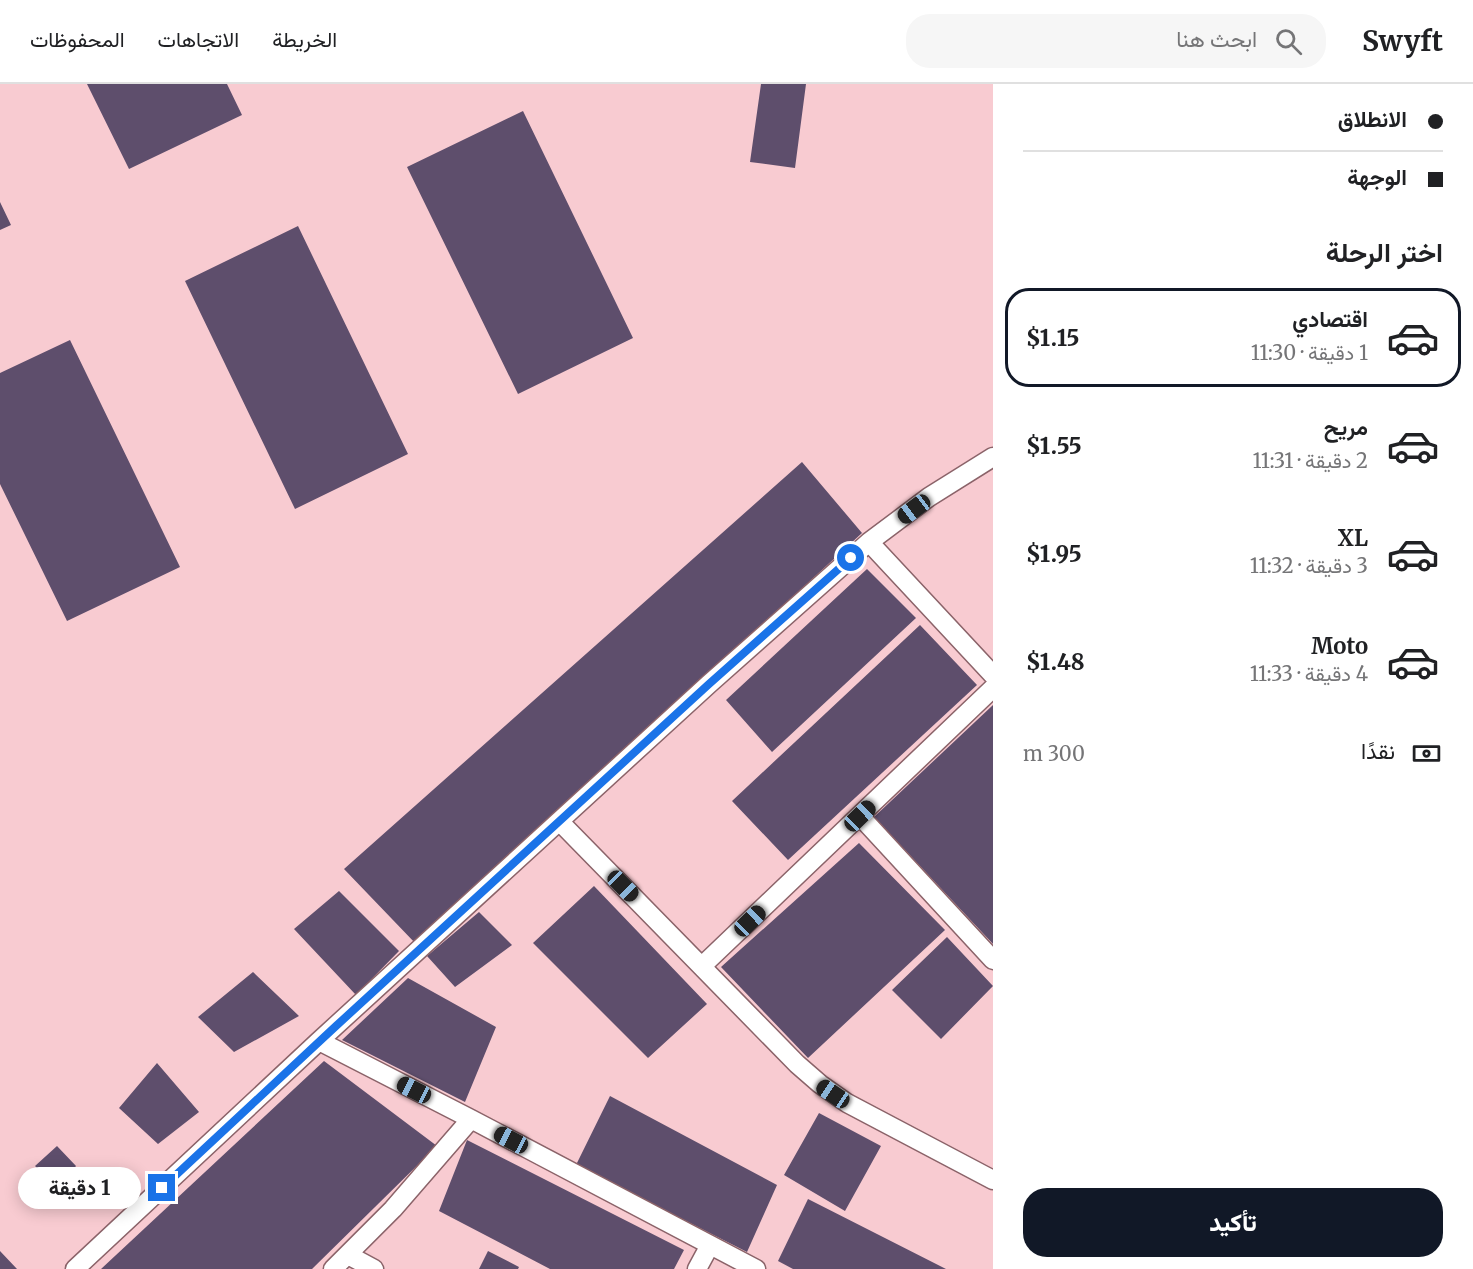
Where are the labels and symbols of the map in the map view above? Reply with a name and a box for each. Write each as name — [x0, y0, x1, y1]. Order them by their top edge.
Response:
car — [894, 491, 934, 527]
route start — [837, 544, 864, 571]
car — [841, 797, 879, 835]
car — [604, 867, 642, 905]
car — [731, 902, 769, 940]
car — [394, 1074, 434, 1106]
car — [813, 1076, 853, 1112]
car — [491, 1124, 531, 1156]
callout: 1 دقيقة — [18, 1167, 141, 1209]
route end — [148, 1174, 175, 1201]

